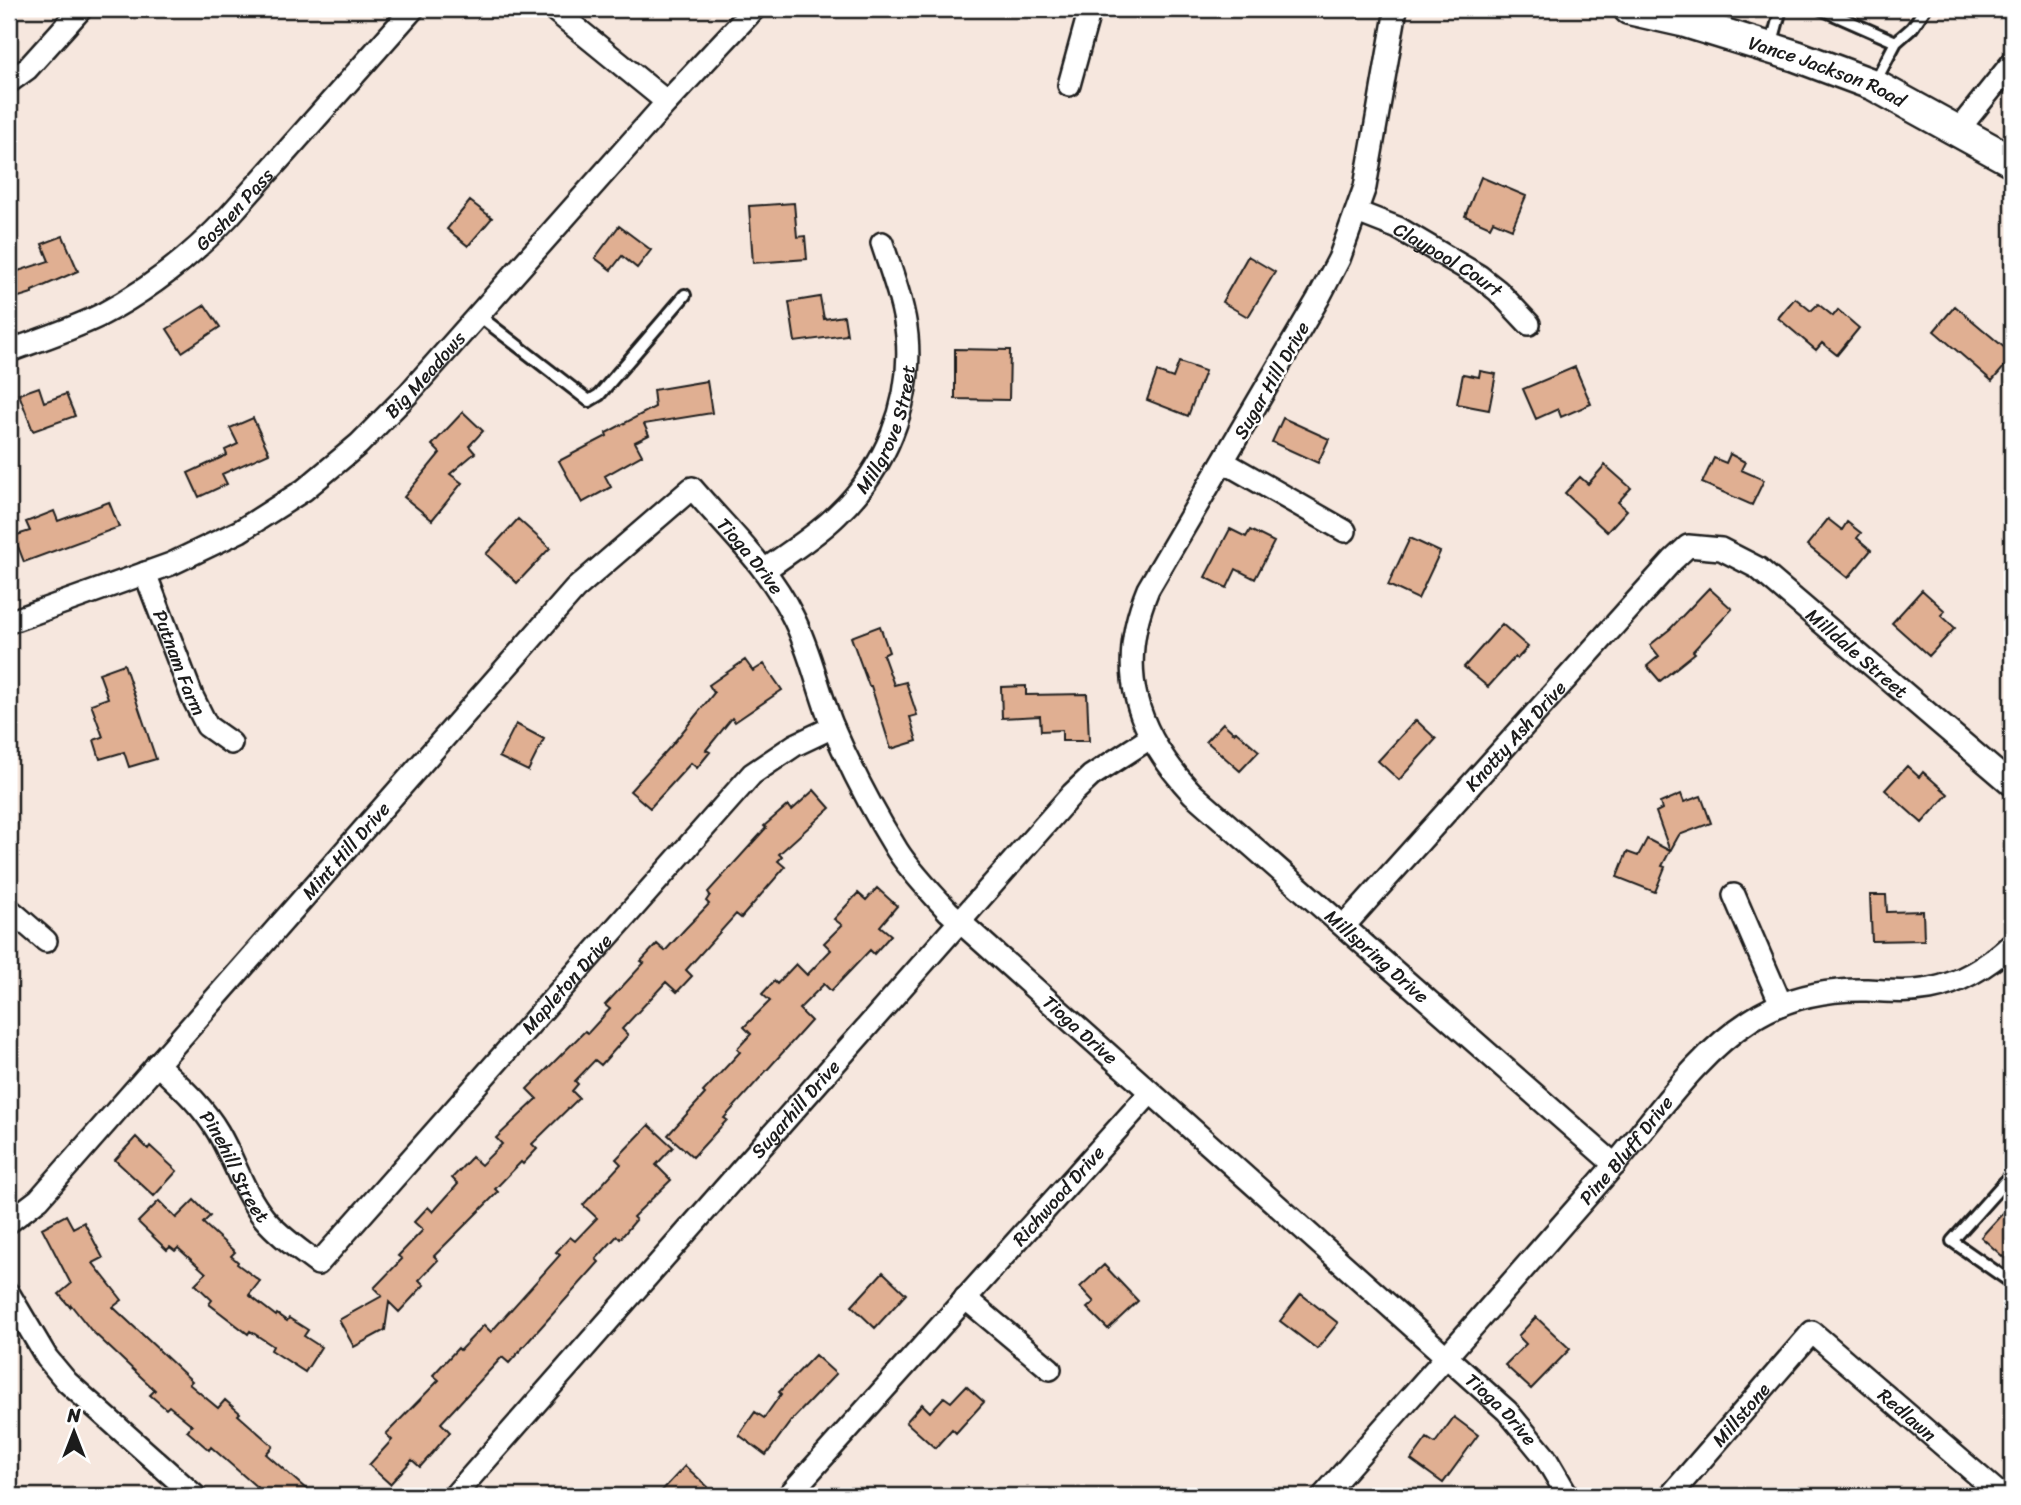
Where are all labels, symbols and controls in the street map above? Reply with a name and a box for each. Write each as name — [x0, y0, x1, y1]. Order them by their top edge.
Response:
street label: Vance Jackson Road — [1744, 26, 1914, 117]
street label: Goshen Pass — [187, 160, 282, 259]
street label: Claypool Court — [1387, 213, 1511, 307]
street label: Sugar Hill Drive — [1224, 315, 1319, 445]
street label: Big Meadows — [376, 323, 474, 426]
street label: Millgrove Street — [846, 364, 924, 501]
street label: Tioga Drive — [708, 509, 793, 602]
street label: Milldale Street — [1798, 600, 1916, 707]
street label: Putnam Farm — [143, 605, 215, 722]
street label: Knotty Ash Drive — [1456, 673, 1575, 799]
street label: Mint Hill Drive — [293, 794, 399, 907]
street label: Millspring Drive — [1317, 901, 1437, 1012]
street label: Mapleton Drive — [513, 926, 621, 1042]
street label: Tioga Drive — [1035, 987, 1126, 1073]
street label: Sugarhill Drive — [742, 1052, 849, 1166]
street label: Pine Bluff Drive — [1571, 1088, 1682, 1212]
street label: Pinehill Street — [191, 1103, 278, 1230]
street label: Richwood Drive — [1004, 1138, 1113, 1254]
street label: Tioga Drive — [1457, 1365, 1546, 1454]
street label: Millstone — [1703, 1375, 1779, 1455]
street label: Redlawn — [1870, 1379, 1944, 1450]
north arrow — [38, 1396, 108, 1466]
text: N — [66, 1399, 81, 1432]

